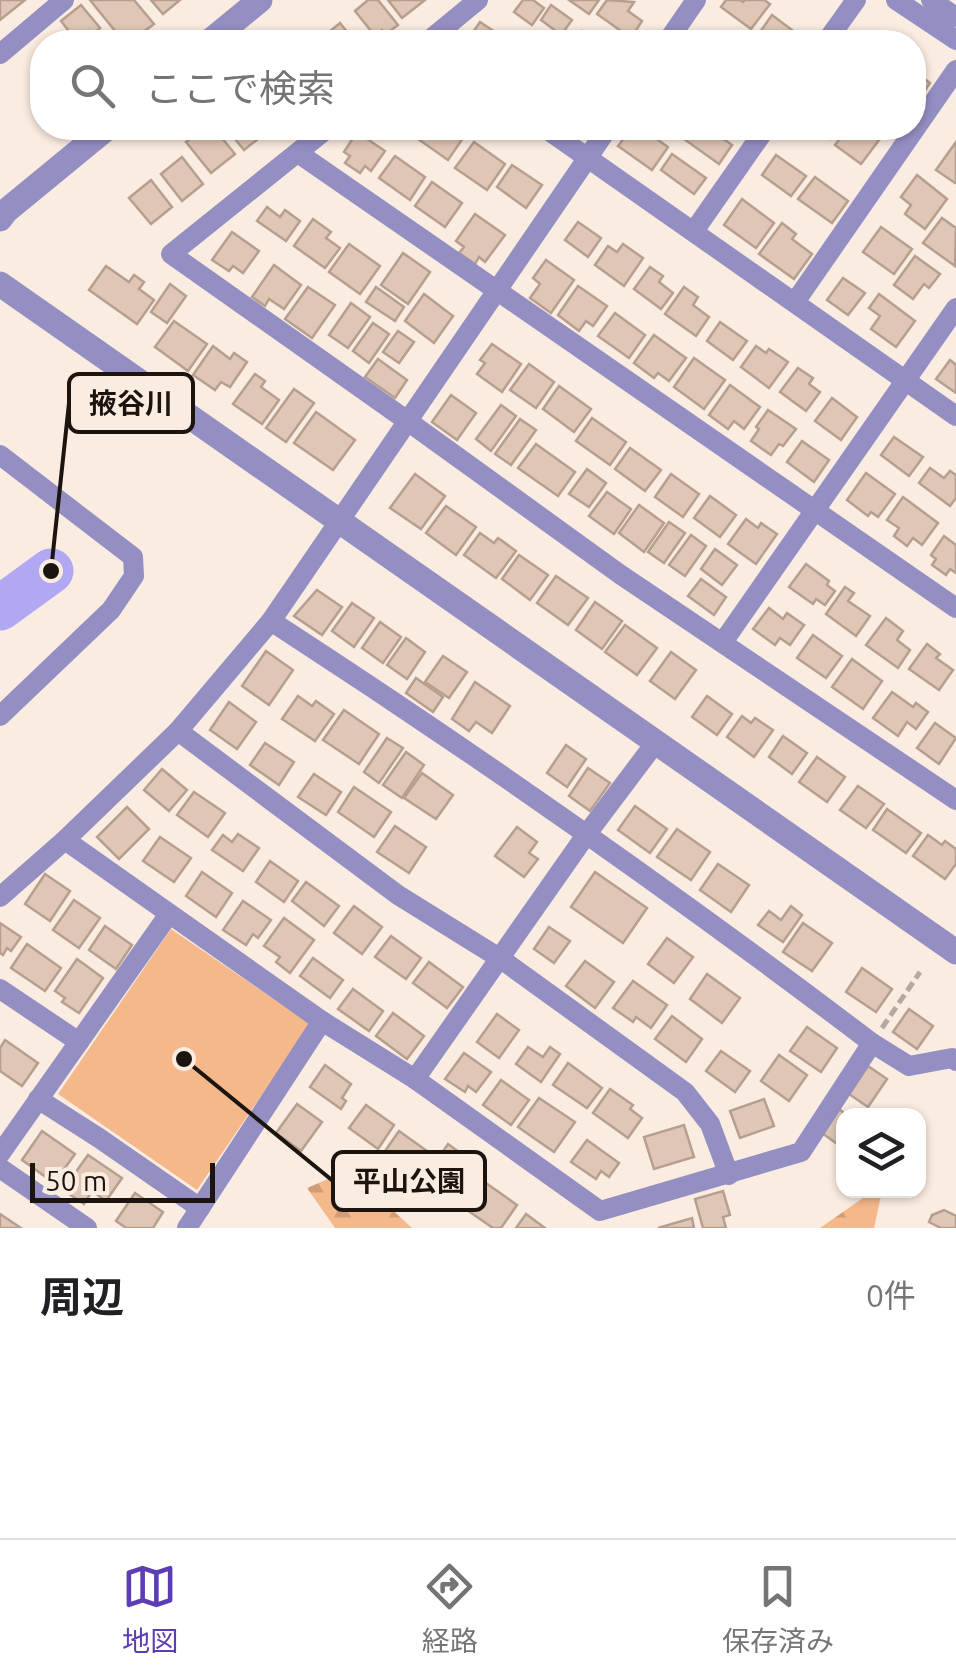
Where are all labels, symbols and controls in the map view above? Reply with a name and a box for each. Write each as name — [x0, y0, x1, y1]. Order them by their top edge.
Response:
search box — [30, 30, 926, 140]
icon: search — [65, 58, 120, 113]
text: ここで検索 — [145, 67, 335, 109]
callout: 掖谷川 — [69, 374, 193, 432]
text: 掖谷川 — [89, 387, 173, 418]
map controls — [836, 1108, 926, 1198]
button: layers — [836, 1108, 926, 1198]
callout: 平山公園 — [333, 1152, 485, 1210]
scale bar — [30, 1158, 215, 1202]
text: 50 m — [45, 1165, 107, 1196]
text: 平山公園 — [353, 1165, 465, 1196]
text: 周辺 — [40, 1273, 124, 1320]
text: 0件 — [866, 1277, 916, 1313]
tab: 地図 — [122, 1559, 178, 1659]
tab: 経路 — [422, 1559, 478, 1659]
tab: 保存済み — [722, 1559, 834, 1659]

